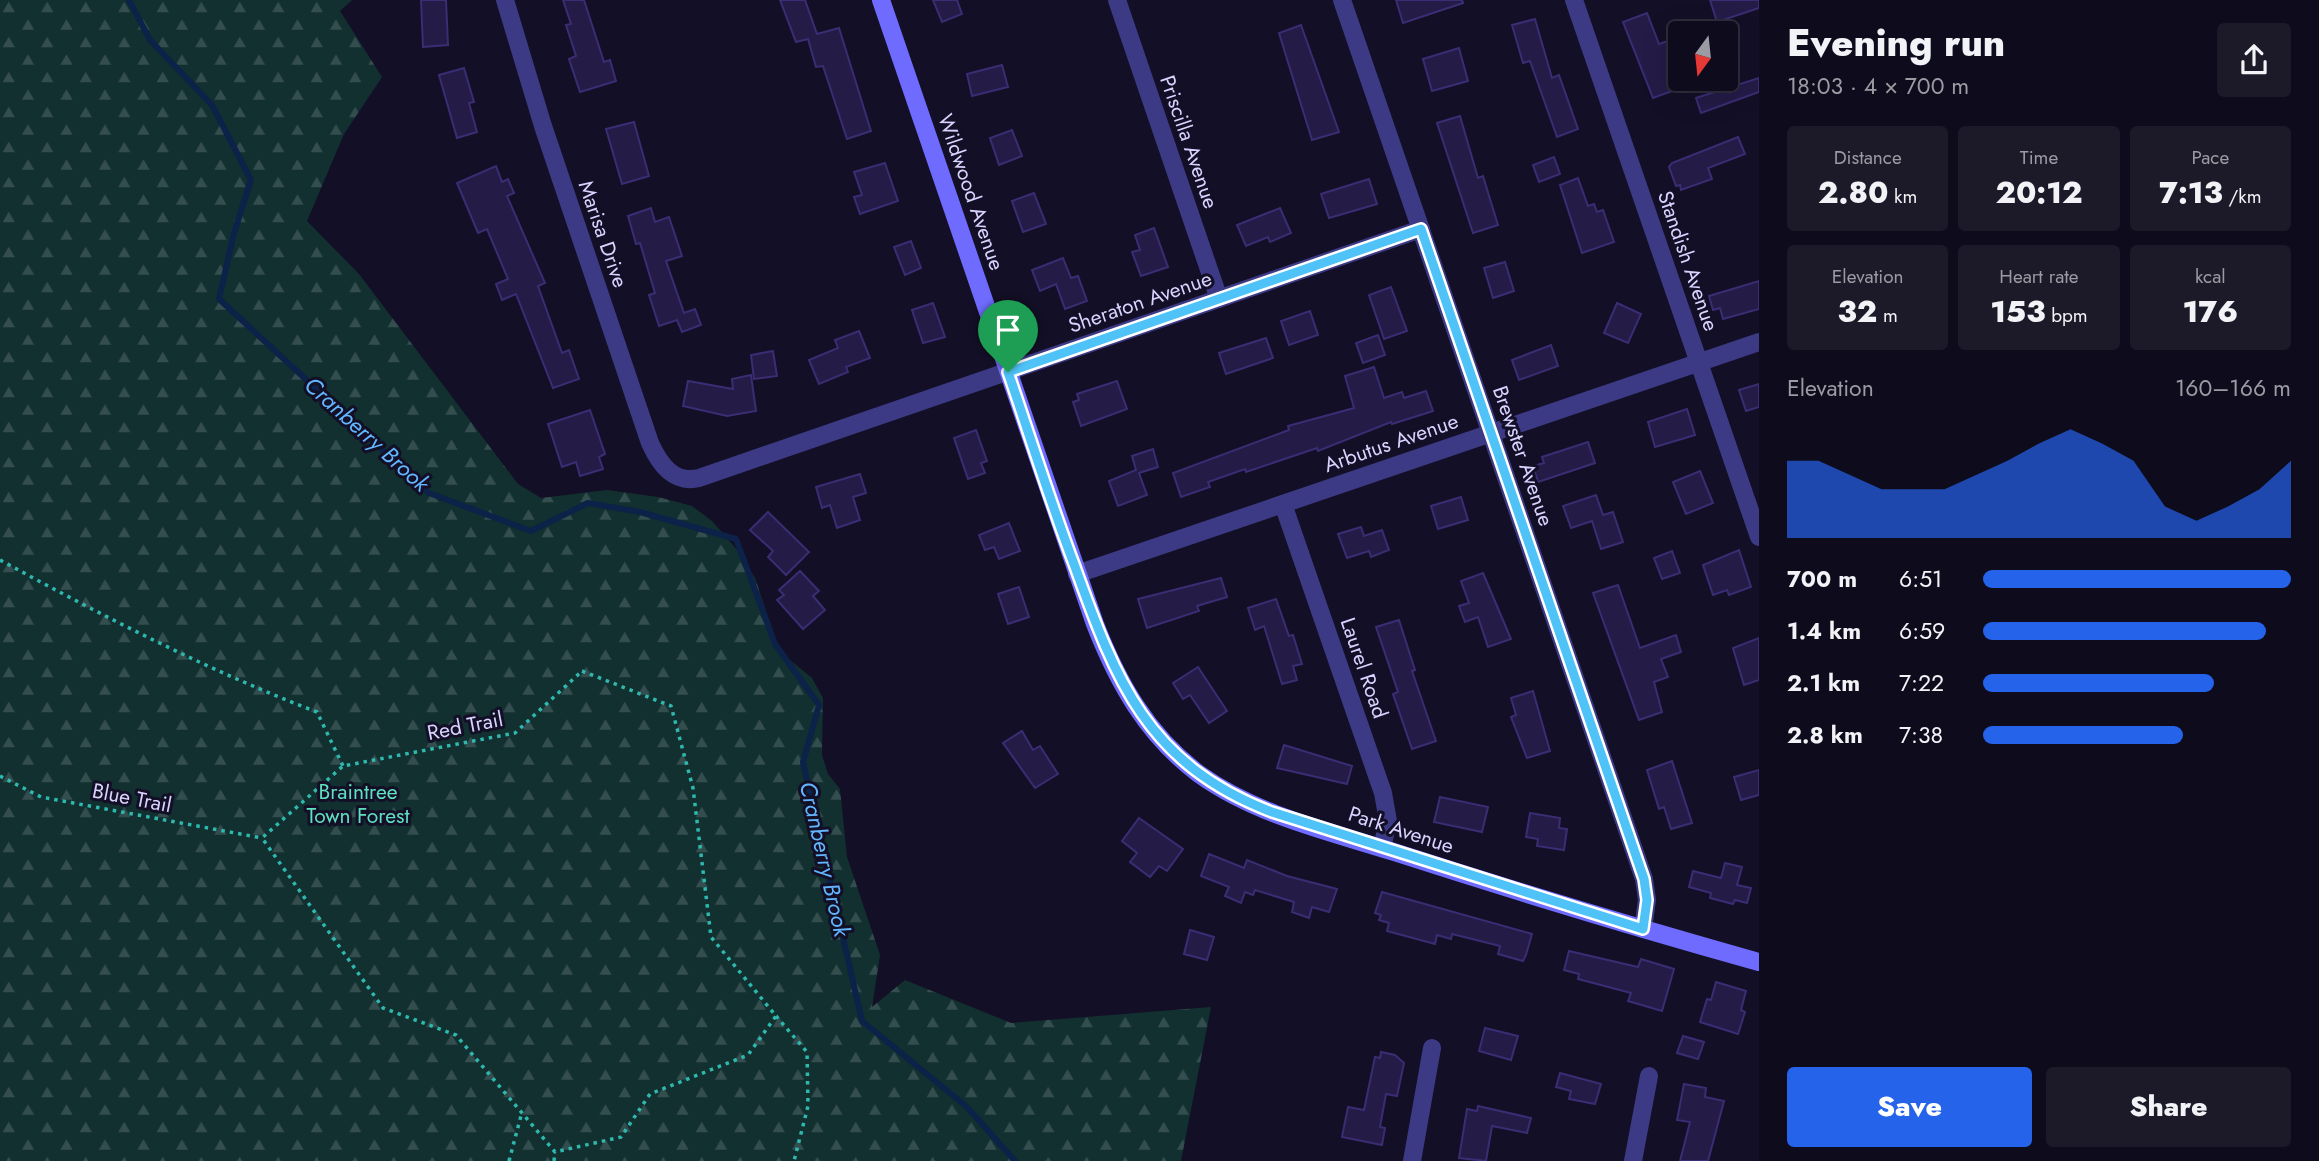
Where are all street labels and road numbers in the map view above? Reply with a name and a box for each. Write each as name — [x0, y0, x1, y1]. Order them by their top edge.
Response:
street label: Priscilla Avenue — [1152, 71, 1226, 213]
street label: Wildwood Avenue — [930, 110, 1012, 274]
street label: Marisa Drive — [571, 176, 635, 292]
street label: Standish Avenue — [1650, 187, 1726, 335]
street label: Sheraton Avenue — [1064, 263, 1216, 341]
street label: Brewster Avenue — [1485, 382, 1561, 530]
street label: Arbutus Avenue — [1320, 406, 1462, 480]
street label: Laurel Road — [1333, 614, 1395, 722]
street label: Red Trail — [425, 704, 505, 748]
street label: Blue Trail — [90, 776, 174, 820]
street label: Park Avenue — [1344, 799, 1458, 861]

